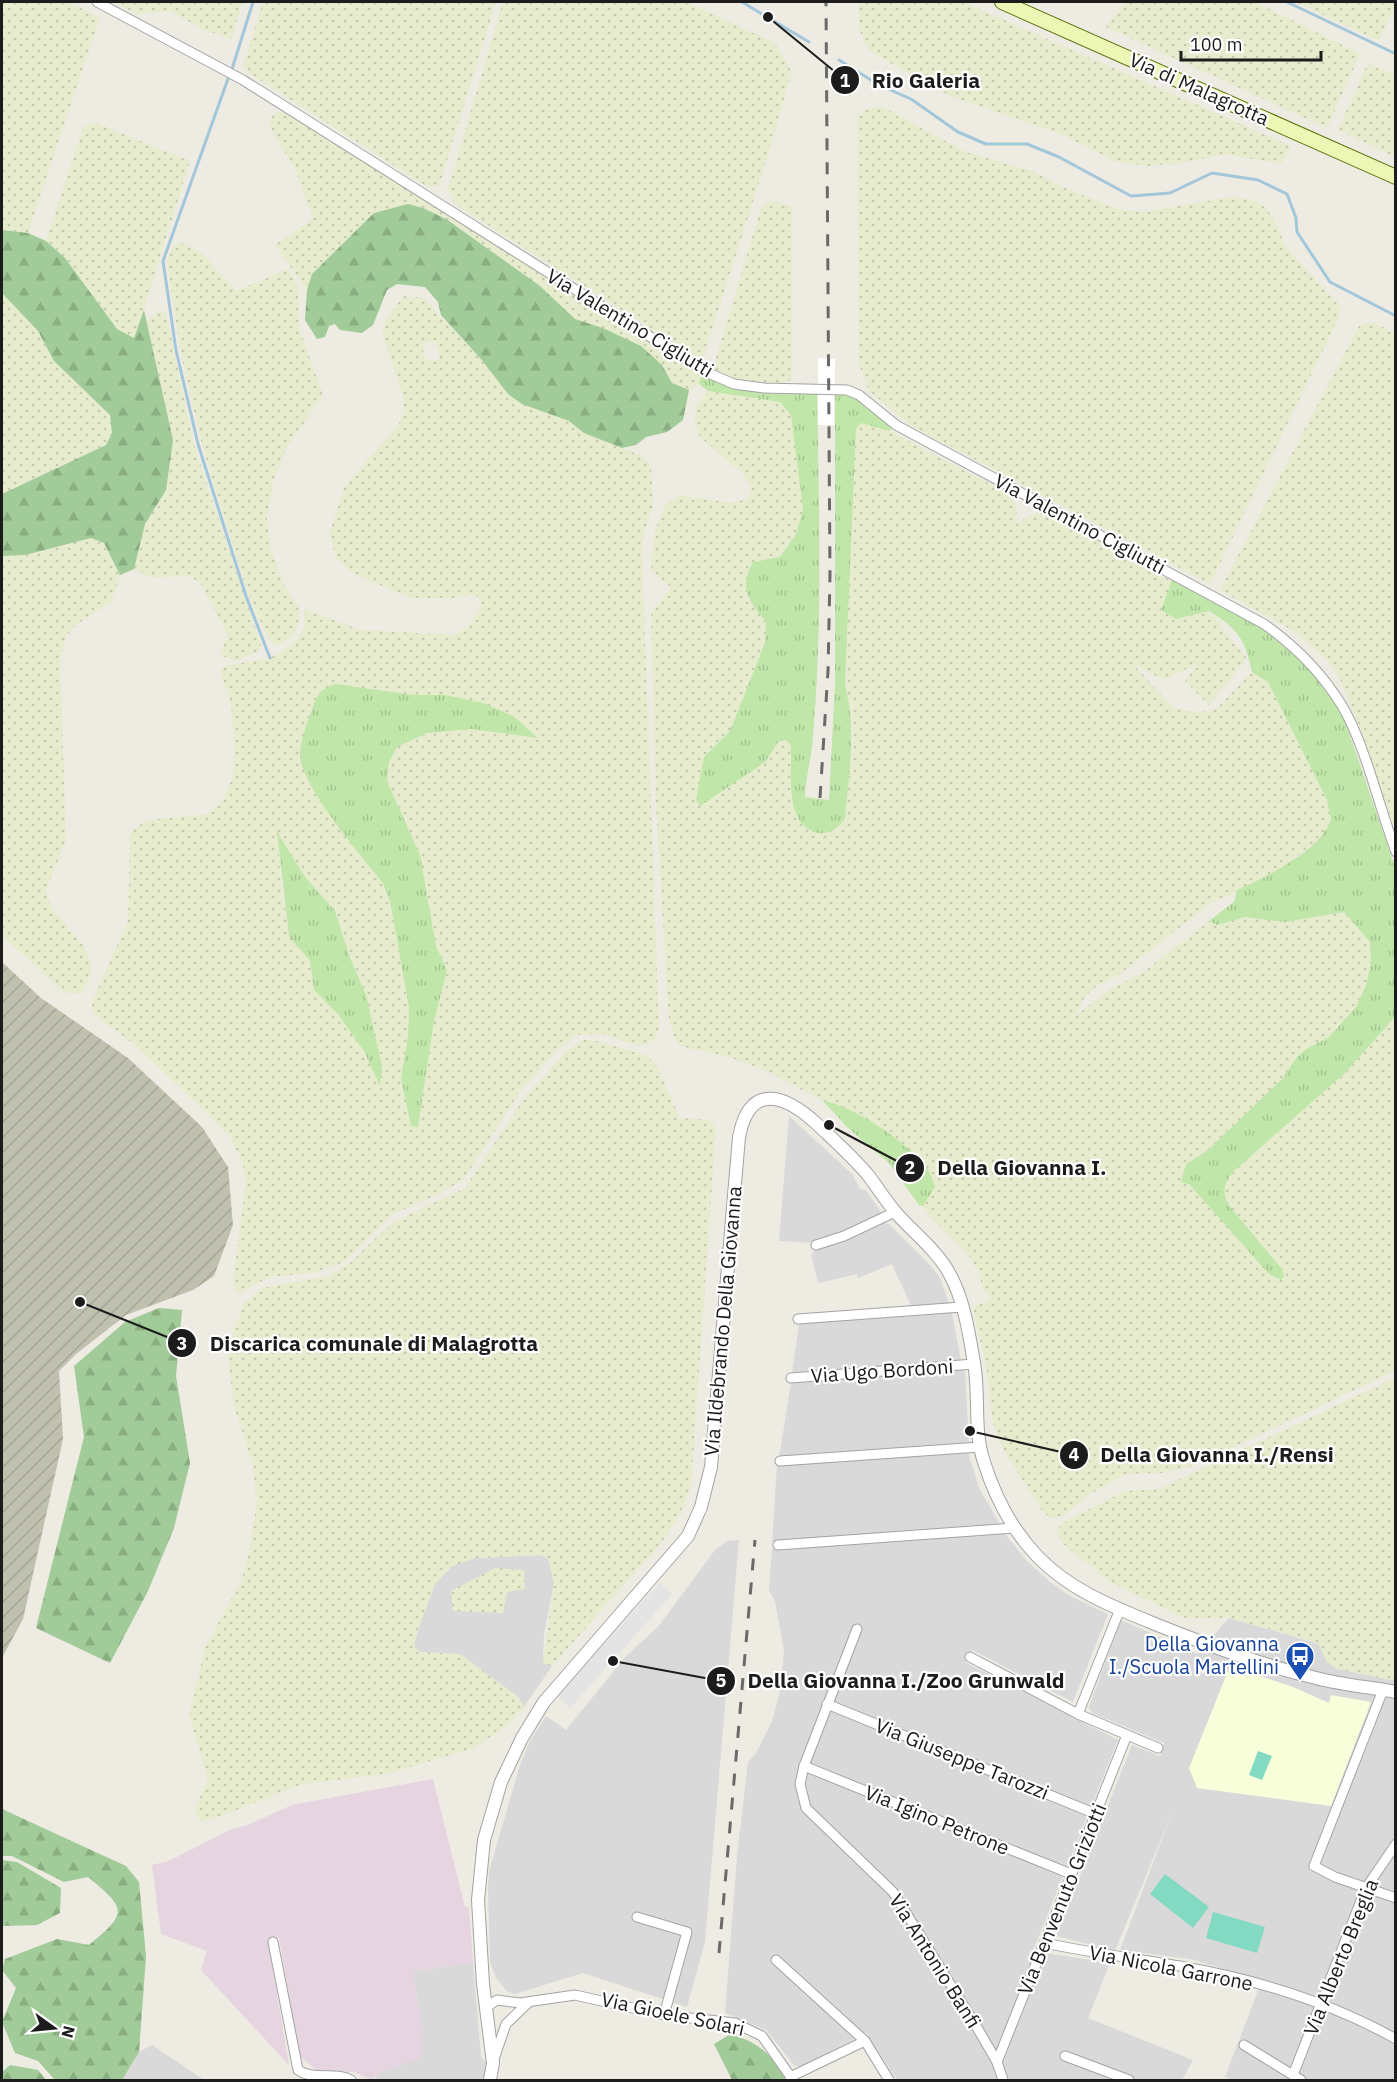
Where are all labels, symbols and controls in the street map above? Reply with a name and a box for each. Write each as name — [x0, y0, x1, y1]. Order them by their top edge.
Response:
scale bar — [1181, 24, 1320, 62]
text: 100 m — [1190, 33, 1242, 56]
street label: Via di Malagrotta — [1125, 46, 1274, 132]
callout: Rio Galeria — [830, 61, 992, 100]
text: Rio Galeria — [872, 66, 980, 94]
text: 1 — [840, 69, 851, 92]
street label: Via Valentino Cigliutti — [542, 262, 719, 383]
street label: Via Valentino Cigliutti — [990, 467, 1171, 580]
callout: Della Giovanna I. — [895, 1148, 1119, 1187]
text: Della Giovanna I. — [937, 1153, 1107, 1181]
text: 2 — [905, 1156, 915, 1179]
street label: Via Ildebrando Della Giovanna — [697, 1184, 748, 1457]
callout: Discarica comunale di Malagrotta — [167, 1324, 550, 1363]
text: Discarica comunale di Malagrotta — [210, 1329, 538, 1357]
text: 3 — [177, 1332, 187, 1355]
street label: Via Ugo Bordoni — [810, 1352, 954, 1389]
callout: Della Giovanna I./Rensi — [1059, 1435, 1346, 1474]
text: Della Giovanna I./Rensi — [1100, 1440, 1334, 1468]
text: 4 — [1069, 1443, 1080, 1466]
place label: Della Giovanna I./Scuola Martellini — [1109, 1630, 1279, 1680]
bus stop icon: Della Giovanna I./Scuola Martellini — [1284, 1640, 1316, 1682]
callout: Della Giovanna I./Zoo Grunwald — [706, 1661, 1077, 1700]
text: Della Giovanna I./Zoo Grunwald — [747, 1666, 1065, 1694]
text: 5 — [716, 1669, 727, 1692]
street label: Via Giuseppe Tarozzi — [871, 1711, 1053, 1806]
street label: Via Igino Petrone — [861, 1778, 1014, 1861]
street label: Via Benvenuto Griziotti — [1011, 1799, 1112, 1999]
street label: Via Alberto Breglia — [1297, 1874, 1384, 2039]
street label: Via Antonio Banfi — [883, 1888, 988, 2033]
street label: Via Nicola Garrone — [1087, 1938, 1255, 1997]
street label: Via Gioele Solari — [599, 1985, 747, 2042]
north arrow — [24, 1998, 84, 2058]
text: N — [57, 2024, 80, 2040]

